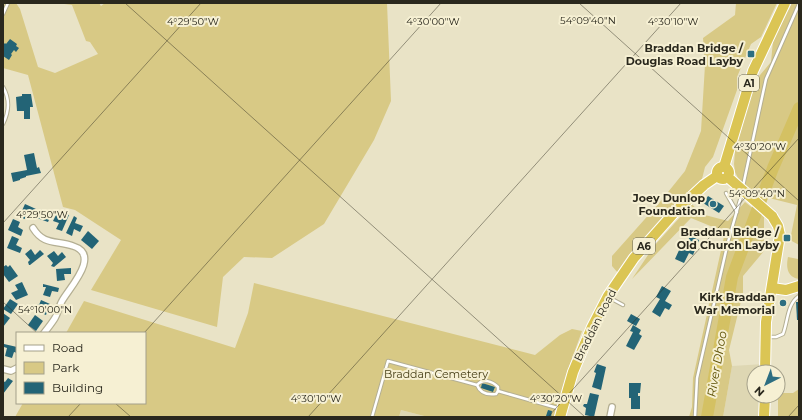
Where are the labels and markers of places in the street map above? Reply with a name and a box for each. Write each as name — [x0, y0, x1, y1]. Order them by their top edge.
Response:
place label: Braddan Bridge / Douglas Road Layby — [626, 41, 744, 68]
marker: Braddan Bridge / Douglas Road Layby — [746, 49, 756, 59]
place label: Joey Dunlop Foundation — [632, 191, 705, 218]
marker: Joey Dunlop Foundation — [708, 199, 718, 209]
place label: Braddan Bridge / Old Church Layby — [677, 225, 780, 252]
marker: Braddan Bridge / Old Church Layby — [782, 233, 792, 243]
place label: Kirk Braddan War Memorial — [694, 290, 775, 317]
marker: Kirk Braddan War Memorial — [778, 298, 788, 308]

